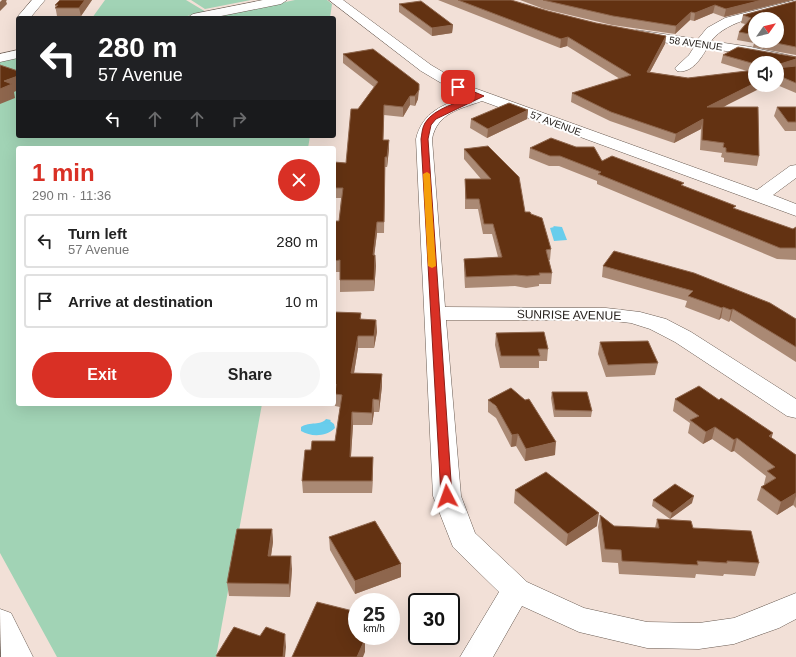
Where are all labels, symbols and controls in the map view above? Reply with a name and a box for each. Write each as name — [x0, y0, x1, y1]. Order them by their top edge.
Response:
north arrow — [748, 12, 784, 48]
map controls — [748, 12, 784, 92]
icon: left — [32, 32, 84, 84]
text: 280 m — [98, 32, 177, 63]
street label: 58 AVENUE — [669, 34, 724, 53]
button: sound — [748, 56, 784, 92]
text: 57 Avenue — [98, 65, 183, 85]
pin — [441, 70, 475, 104]
icon: arrive — [447, 76, 469, 98]
icon: left — [102, 108, 124, 130]
icon: ahead — [144, 108, 166, 130]
icon: ahead — [186, 108, 208, 130]
icon: right — [228, 108, 250, 130]
street label: 57 AVENUE — [529, 109, 583, 138]
text: 1 min — [32, 159, 95, 186]
button: close — [278, 159, 320, 201]
text: 290 m · 11:36 — [32, 188, 111, 203]
text: Turn left — [68, 225, 127, 242]
icon: left — [34, 230, 56, 252]
text: 280 m — [276, 233, 318, 250]
text: 57 Avenue — [68, 242, 129, 257]
icon: arrive — [34, 290, 56, 312]
text: Arrive at destination — [68, 293, 213, 310]
text: 10 m — [285, 293, 318, 310]
street label: SUNRISE AVENUE — [517, 307, 621, 323]
button: Exit — [32, 352, 172, 398]
button: Share — [180, 352, 320, 398]
position arrow — [426, 475, 468, 517]
speed limit sign: 30 — [408, 593, 460, 645]
text: 25 — [363, 603, 385, 625]
text: km/h — [363, 623, 385, 634]

